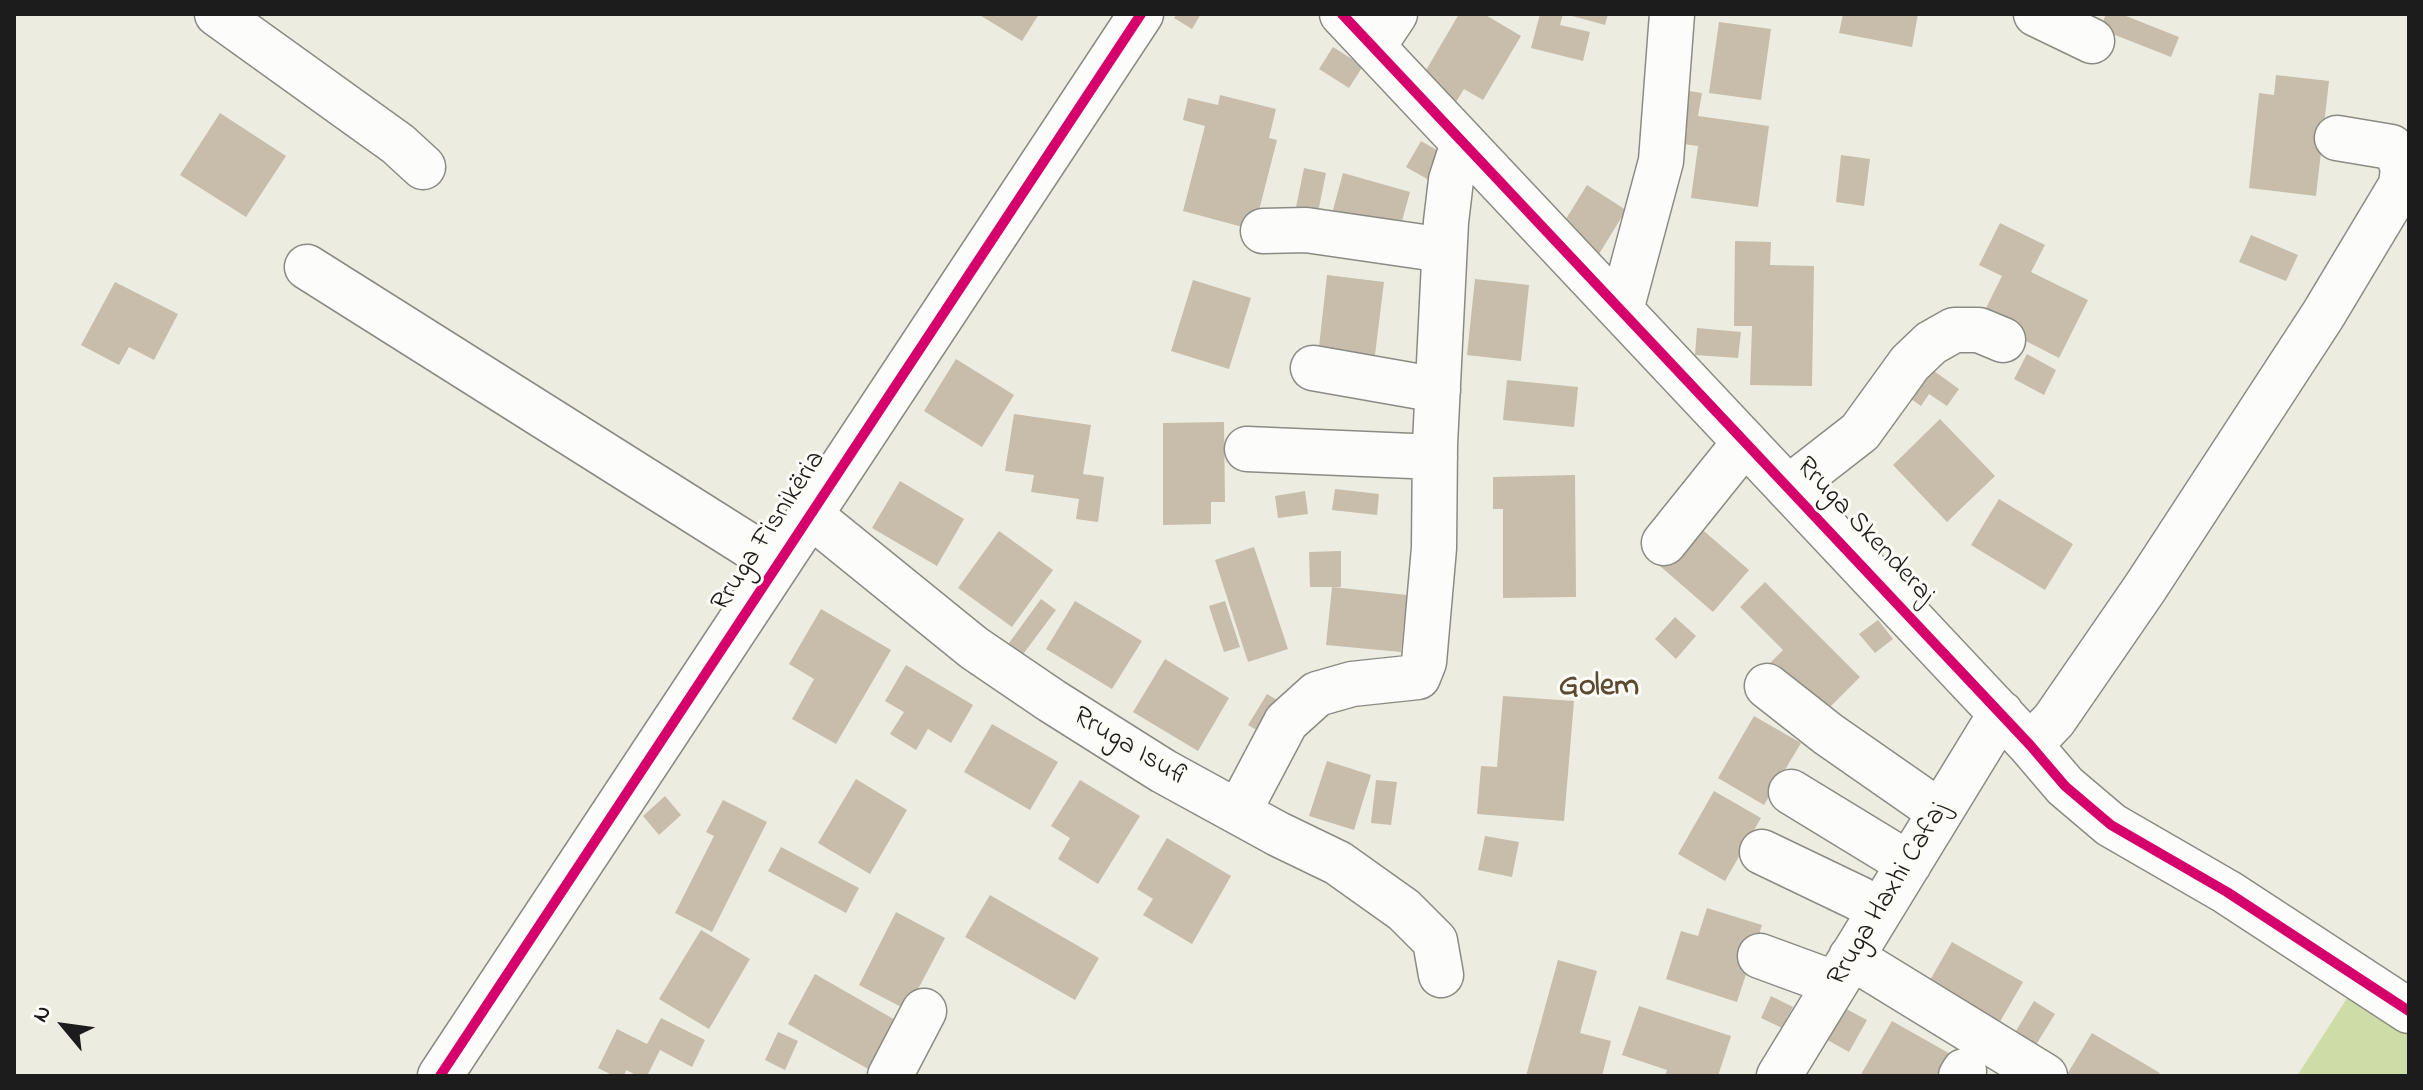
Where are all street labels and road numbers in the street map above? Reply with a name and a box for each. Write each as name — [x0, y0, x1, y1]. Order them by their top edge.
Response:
street label: Rruga Fisnikëria — [706, 445, 834, 619]
street label: Rruga Skenderaj — [1787, 451, 1941, 613]
street label: Rruga Isufi — [1066, 701, 1194, 797]
street label: Rruga Haxhi Cafaj — [1822, 797, 1958, 993]

